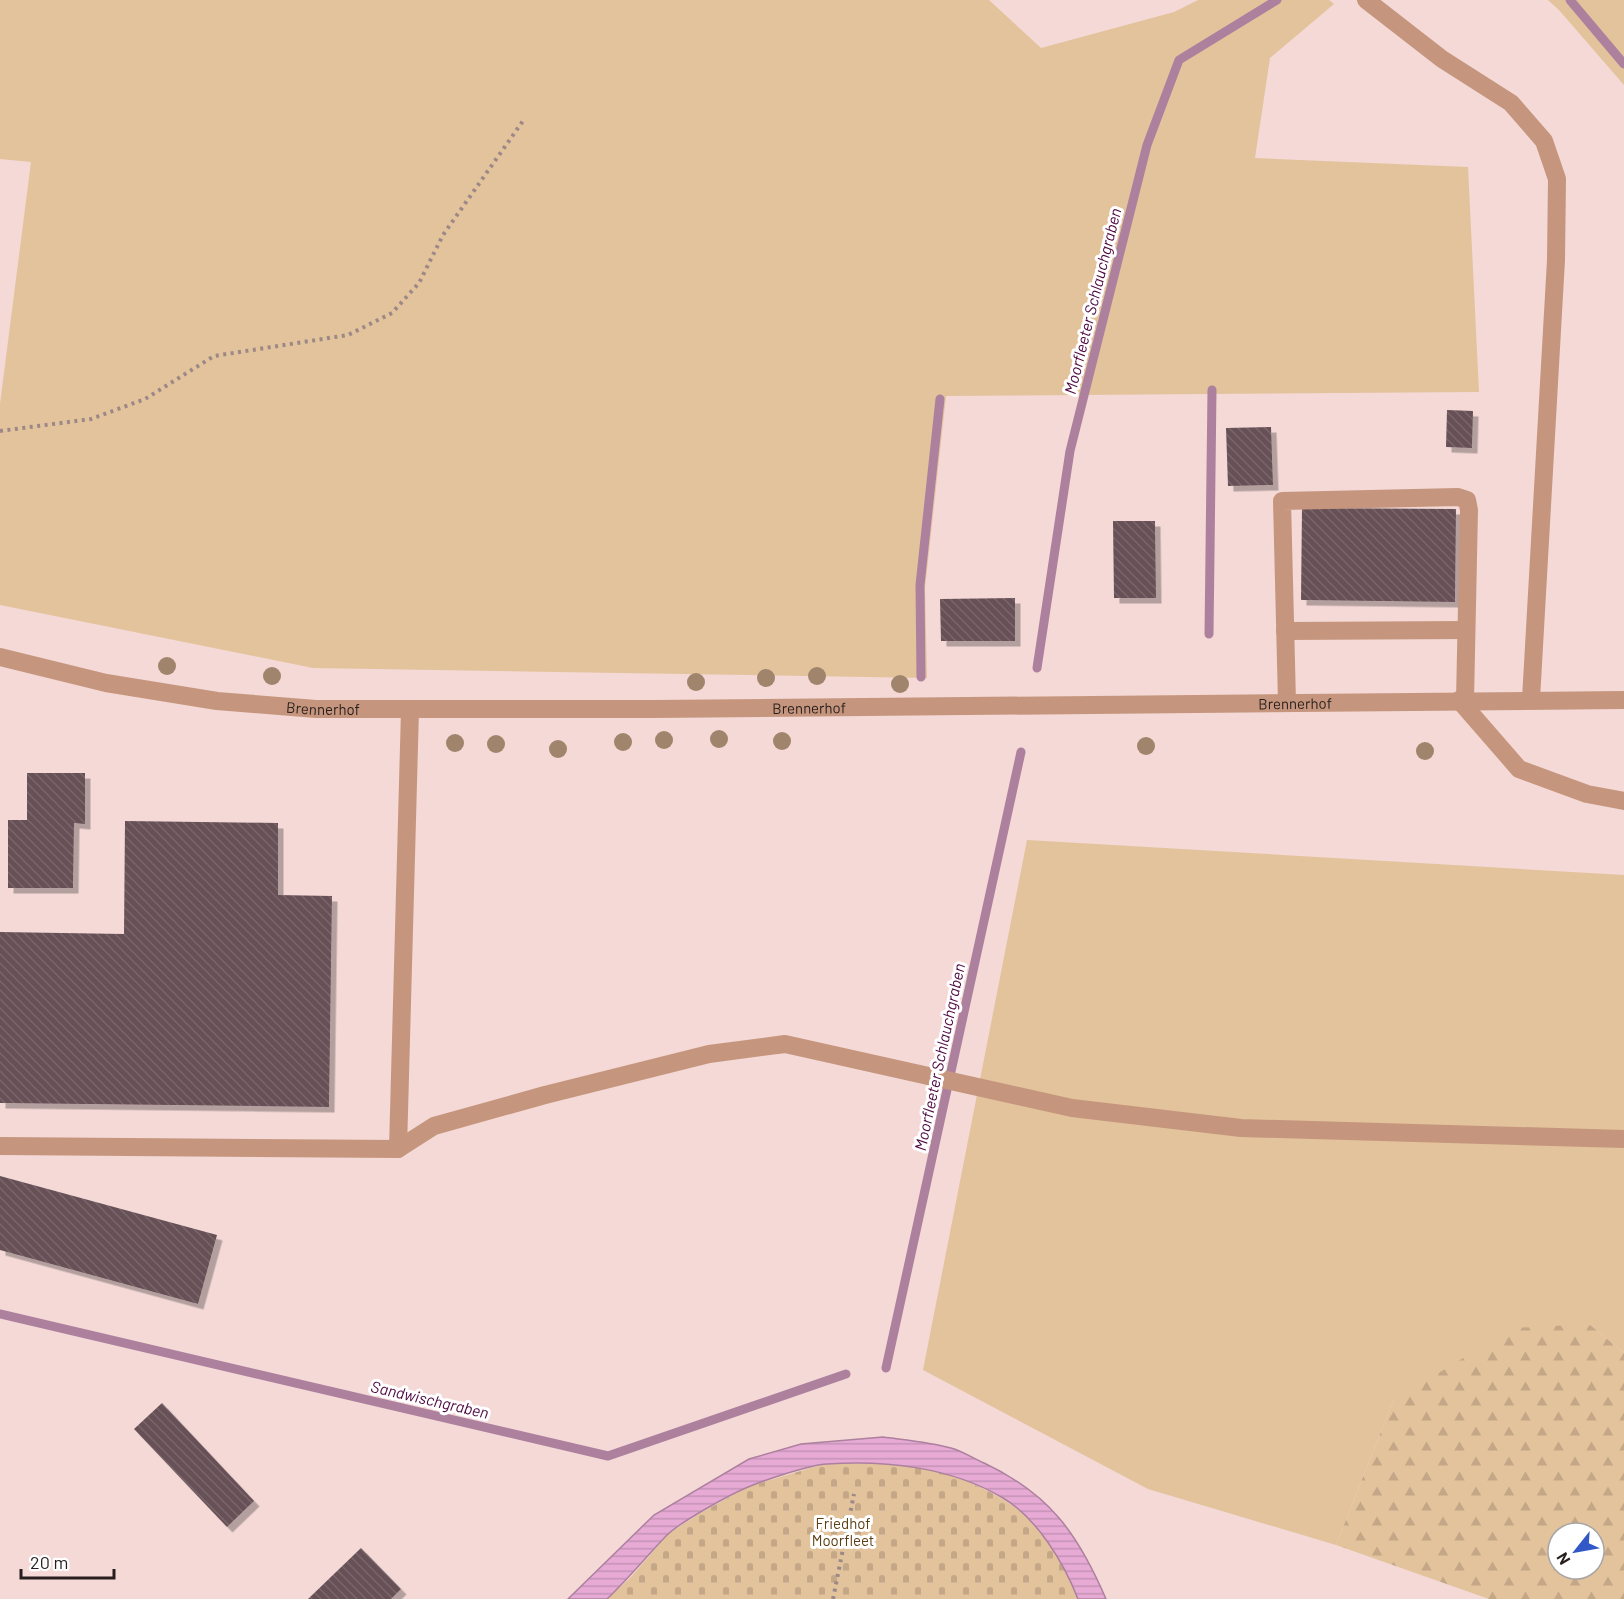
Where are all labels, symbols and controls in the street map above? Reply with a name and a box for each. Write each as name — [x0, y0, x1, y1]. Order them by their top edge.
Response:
water label: Moorfleeter Schlauchgraben — [1060, 206, 1124, 396]
street label: Brennerhof — [1258, 694, 1332, 712]
street label: Brennerhof — [286, 698, 360, 718]
street label: Brennerhof — [772, 698, 846, 717]
water label: Moorfleeter Schlauchgraben — [910, 962, 968, 1152]
water label: Sandwischgraben — [369, 1376, 491, 1422]
park label: Friedhof Moorfleet — [812, 1514, 874, 1549]
north arrow — [1546, 1521, 1606, 1581]
scale bar — [21, 1542, 114, 1580]
text: N — [1552, 1550, 1574, 1568]
text: 20 m — [30, 1551, 68, 1573]

